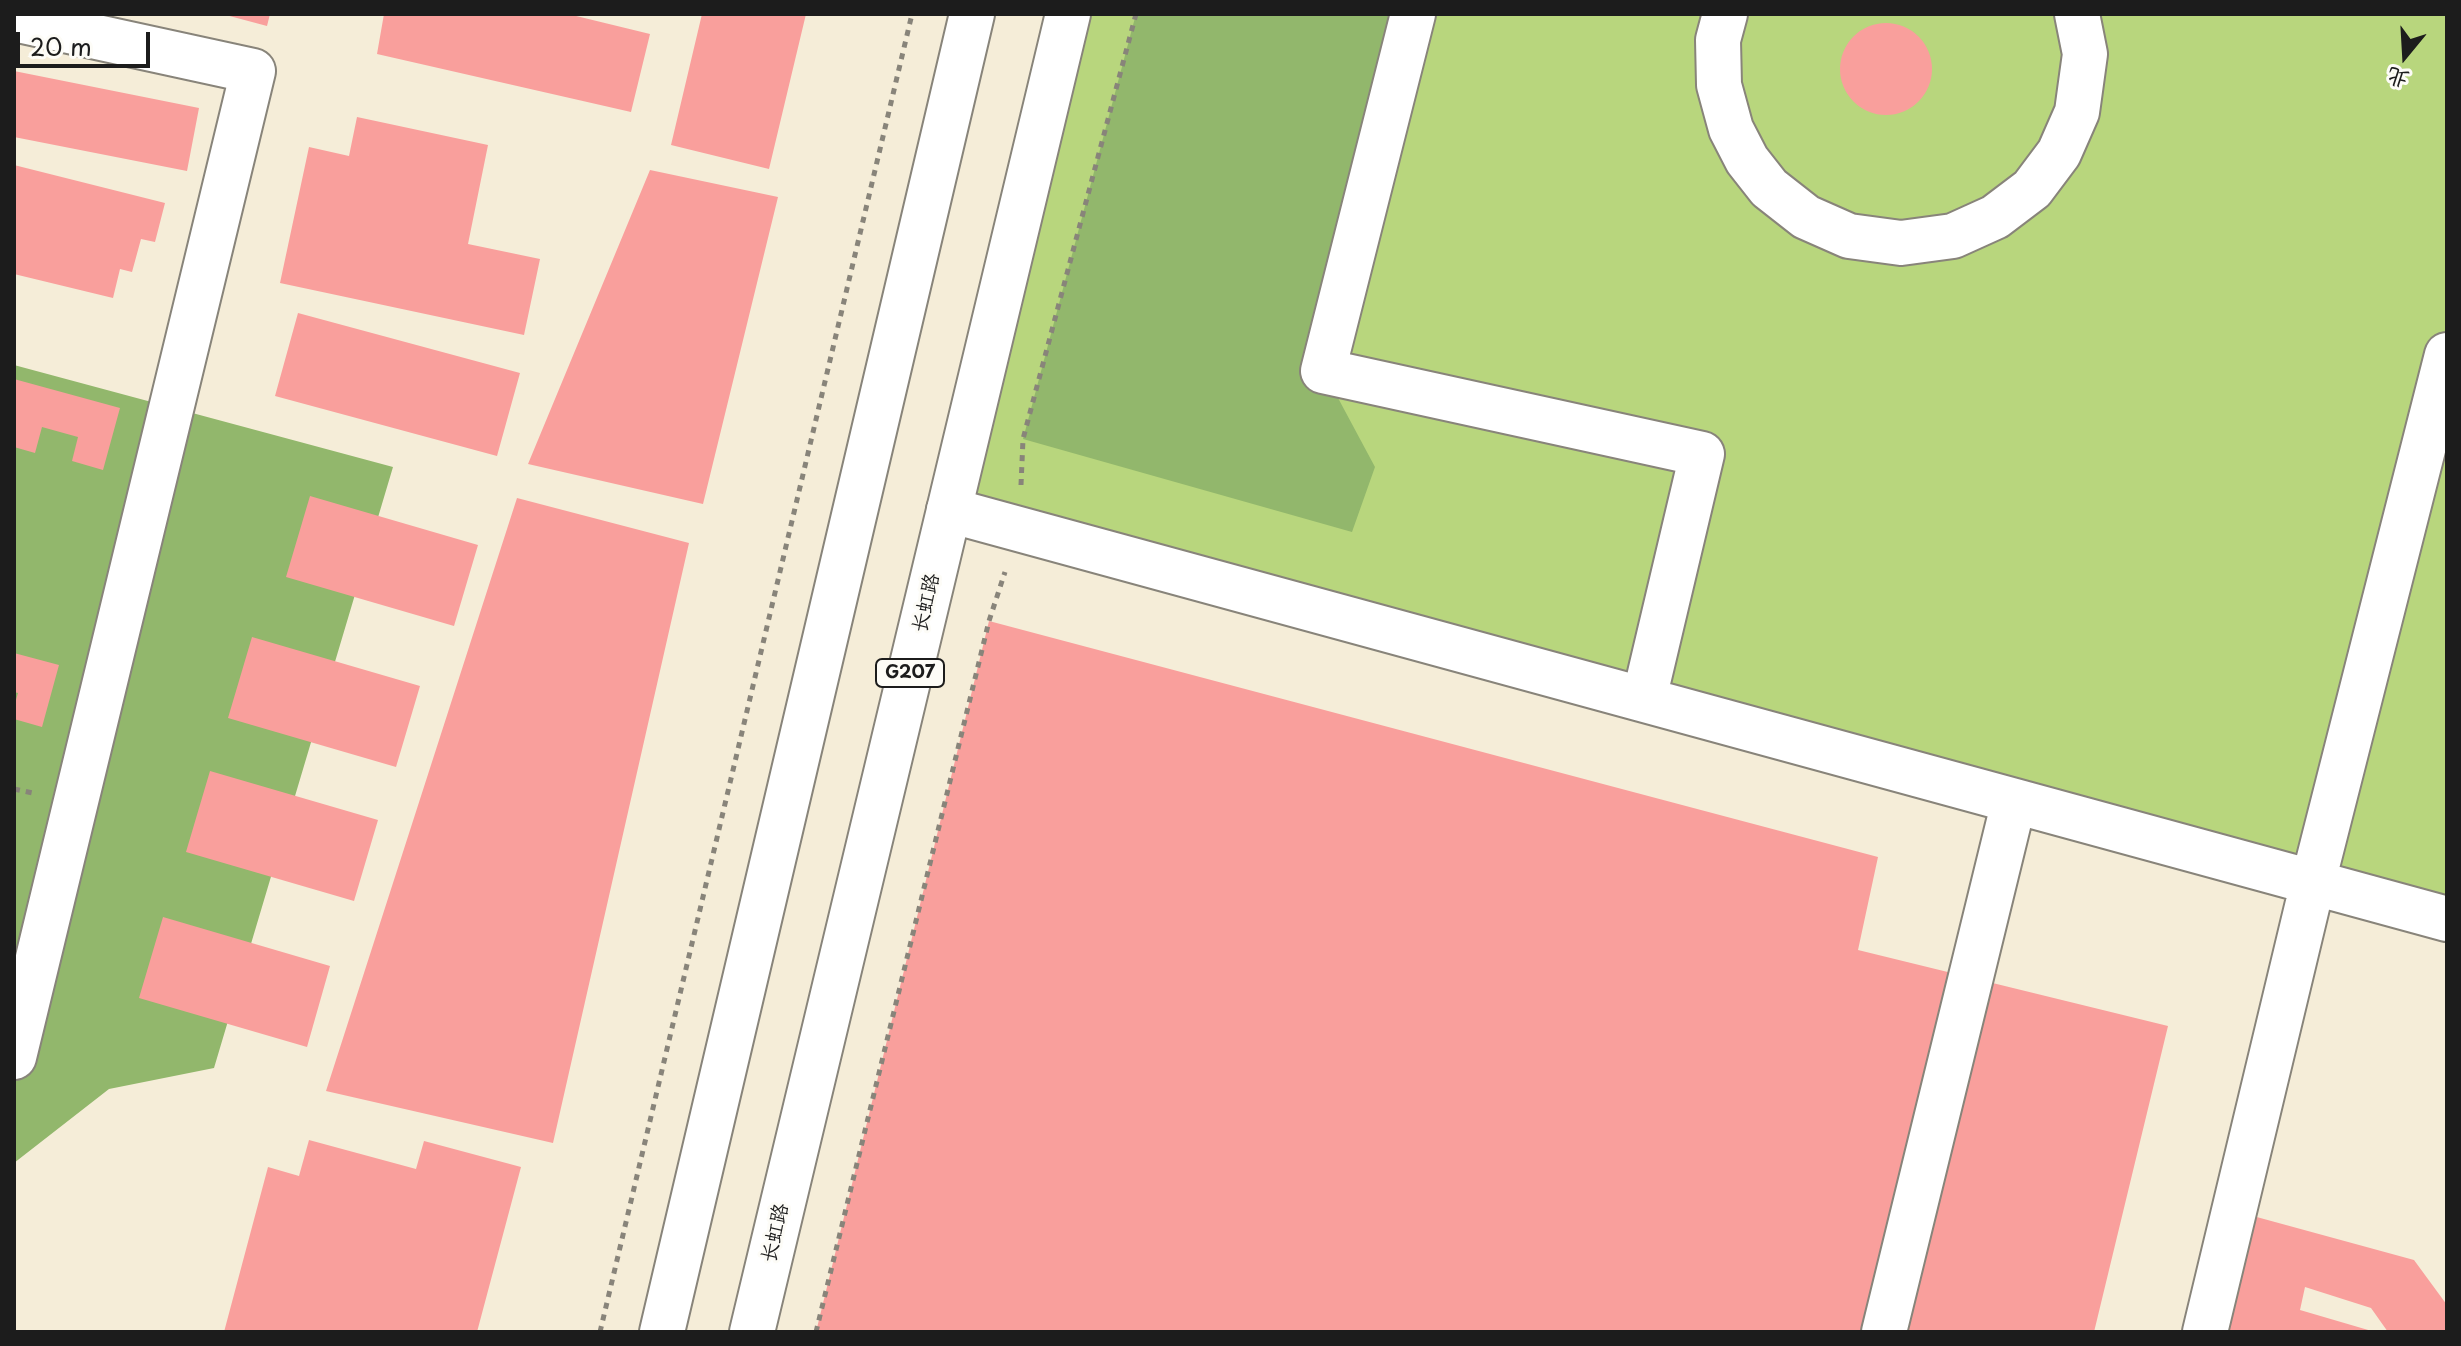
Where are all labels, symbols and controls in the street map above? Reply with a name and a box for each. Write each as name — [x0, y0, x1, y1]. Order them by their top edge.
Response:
scale bar — [20, 16, 154, 66]
north arrow — [2365, 16, 2445, 96]
text: 20 m — [30, 28, 92, 64]
text: 北 — [2382, 60, 2413, 98]
street label: 长虹路 — [909, 571, 945, 635]
road number: G207 — [876, 659, 944, 687]
street label: 长虹路 — [758, 1201, 794, 1265]

